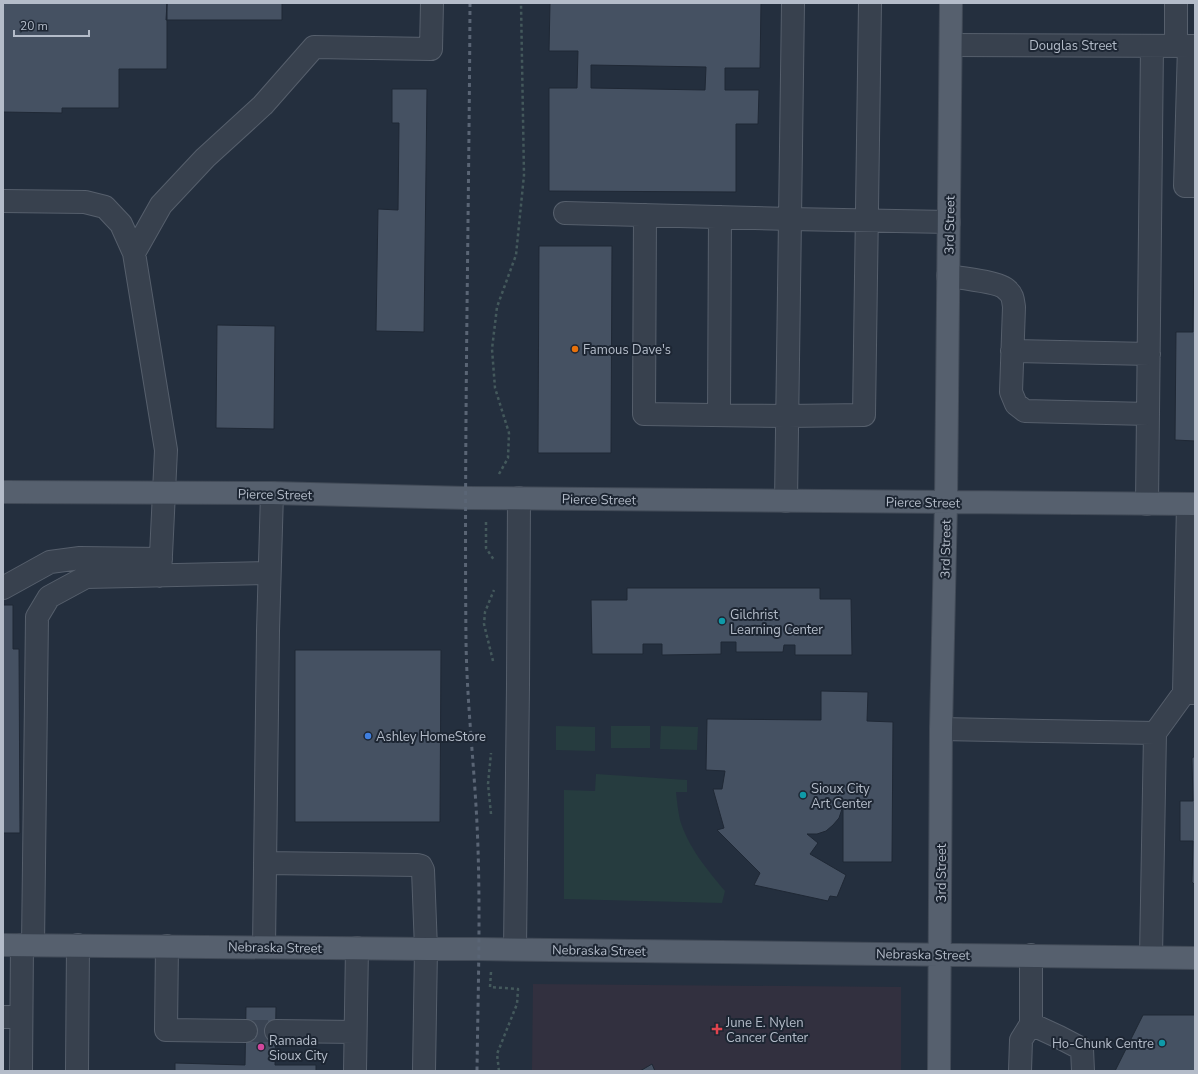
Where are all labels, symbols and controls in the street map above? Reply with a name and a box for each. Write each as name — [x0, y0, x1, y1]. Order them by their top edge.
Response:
scale bar — [14, 12, 89, 38]
text: 20 m — [20, 18, 48, 34]
street label: Douglas Street — [1029, 37, 1117, 55]
street label: 3rd Street — [940, 195, 960, 255]
place label: Famous Dave's — [583, 341, 671, 359]
marker: Famous Dave's — [570, 344, 580, 354]
street label: Pierce Street — [238, 485, 313, 505]
street label: Pierce Street — [562, 490, 637, 510]
street label: Pierce Street — [886, 493, 961, 513]
street label: 3rd Street — [936, 519, 956, 579]
place label: Gilchrist Learning Center — [730, 606, 823, 639]
marker: Gilchrist Learning Center — [717, 616, 727, 626]
place label: Ashley HomeStore — [376, 728, 486, 746]
marker: Ashley HomeStore — [363, 731, 373, 741]
place label: Sioux City Art Center — [811, 780, 872, 813]
marker: Sioux City Art Center — [798, 790, 808, 800]
street label: 3rd Street — [933, 843, 951, 902]
street label: Nebraska Street — [228, 938, 323, 958]
street label: Nebraska Street — [552, 941, 647, 961]
street label: Nebraska Street — [876, 945, 971, 965]
place label: June E. Nylen Cancer Center — [725, 1014, 809, 1047]
marker: June E. Nylen Cancer Center — [711, 1023, 723, 1035]
place label: Ramada Sioux City — [269, 1032, 328, 1065]
place label: Ho-Chunk Centre — [1052, 1035, 1154, 1053]
marker: Ho-Chunk Centre — [1157, 1038, 1167, 1048]
marker: Ramada Sioux City — [256, 1042, 266, 1052]

